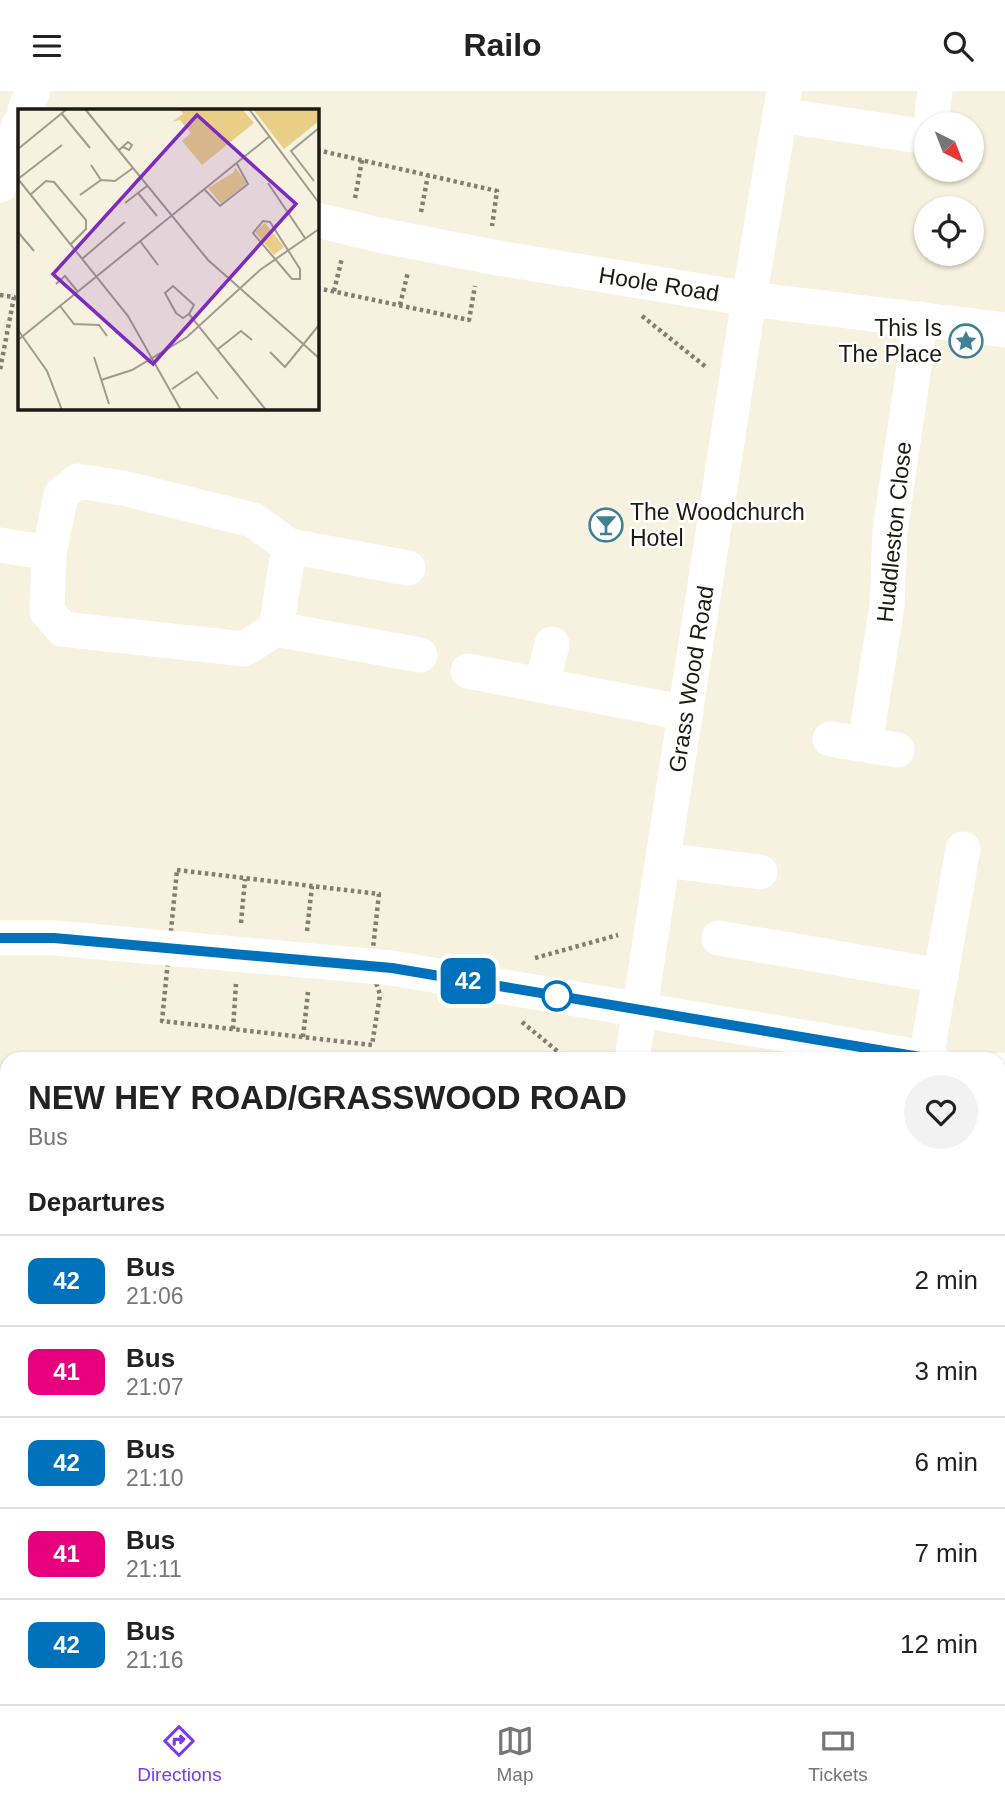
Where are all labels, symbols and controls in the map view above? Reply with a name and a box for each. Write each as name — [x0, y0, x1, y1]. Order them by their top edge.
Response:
icon: menu — [28, 27, 66, 65]
text: Railo — [463, 27, 542, 63]
icon: search — [939, 27, 977, 65]
inset map — [18, 109, 318, 409]
north arrow — [914, 112, 984, 182]
map controls — [914, 112, 984, 266]
button: locate — [914, 196, 984, 266]
street label: Hoole Road — [597, 262, 721, 306]
place label: This Is The Place — [838, 315, 942, 367]
place icon: This Is The Place — [947, 322, 985, 360]
street label: Huddleston Close — [872, 440, 916, 624]
place label: The Woodchurch Hotel — [630, 499, 805, 551]
bar icon: The Woodchurch Hotel — [587, 506, 625, 544]
street label: Grass Wood Road — [663, 584, 719, 774]
line badge: 42 — [436, 958, 500, 1004]
text: 42 — [455, 967, 481, 994]
unlabelled marker — [542, 981, 572, 1011]
button: heart — [904, 1075, 978, 1149]
text: NEW HEY ROAD/GRASSWOOD ROAD — [28, 1079, 627, 1116]
text: Bus — [28, 1124, 68, 1150]
text: Departures — [28, 1187, 165, 1217]
text: Bus — [126, 1252, 175, 1282]
text: 2 min — [914, 1265, 978, 1295]
text: 42 — [53, 1267, 80, 1294]
text: 21:06 — [126, 1283, 184, 1309]
text: Bus — [126, 1343, 175, 1373]
text: 3 min — [914, 1356, 978, 1386]
text: 41 — [53, 1358, 80, 1385]
text: 21:07 — [126, 1374, 184, 1400]
text: Bus — [126, 1434, 175, 1464]
text: 6 min — [914, 1447, 978, 1477]
text: 42 — [53, 1449, 80, 1476]
text: 21:10 — [126, 1465, 184, 1491]
text: Bus — [126, 1525, 175, 1555]
text: 7 min — [914, 1538, 978, 1568]
text: 41 — [53, 1540, 80, 1567]
text: 21:11 — [126, 1556, 182, 1582]
text: Bus — [126, 1616, 175, 1646]
text: 12 min — [900, 1629, 978, 1659]
text: 42 — [53, 1631, 80, 1658]
text: 21:16 — [126, 1647, 184, 1673]
tab: Directions — [137, 1722, 222, 1786]
tab: Map — [496, 1722, 534, 1786]
tab: Tickets — [808, 1722, 868, 1786]

